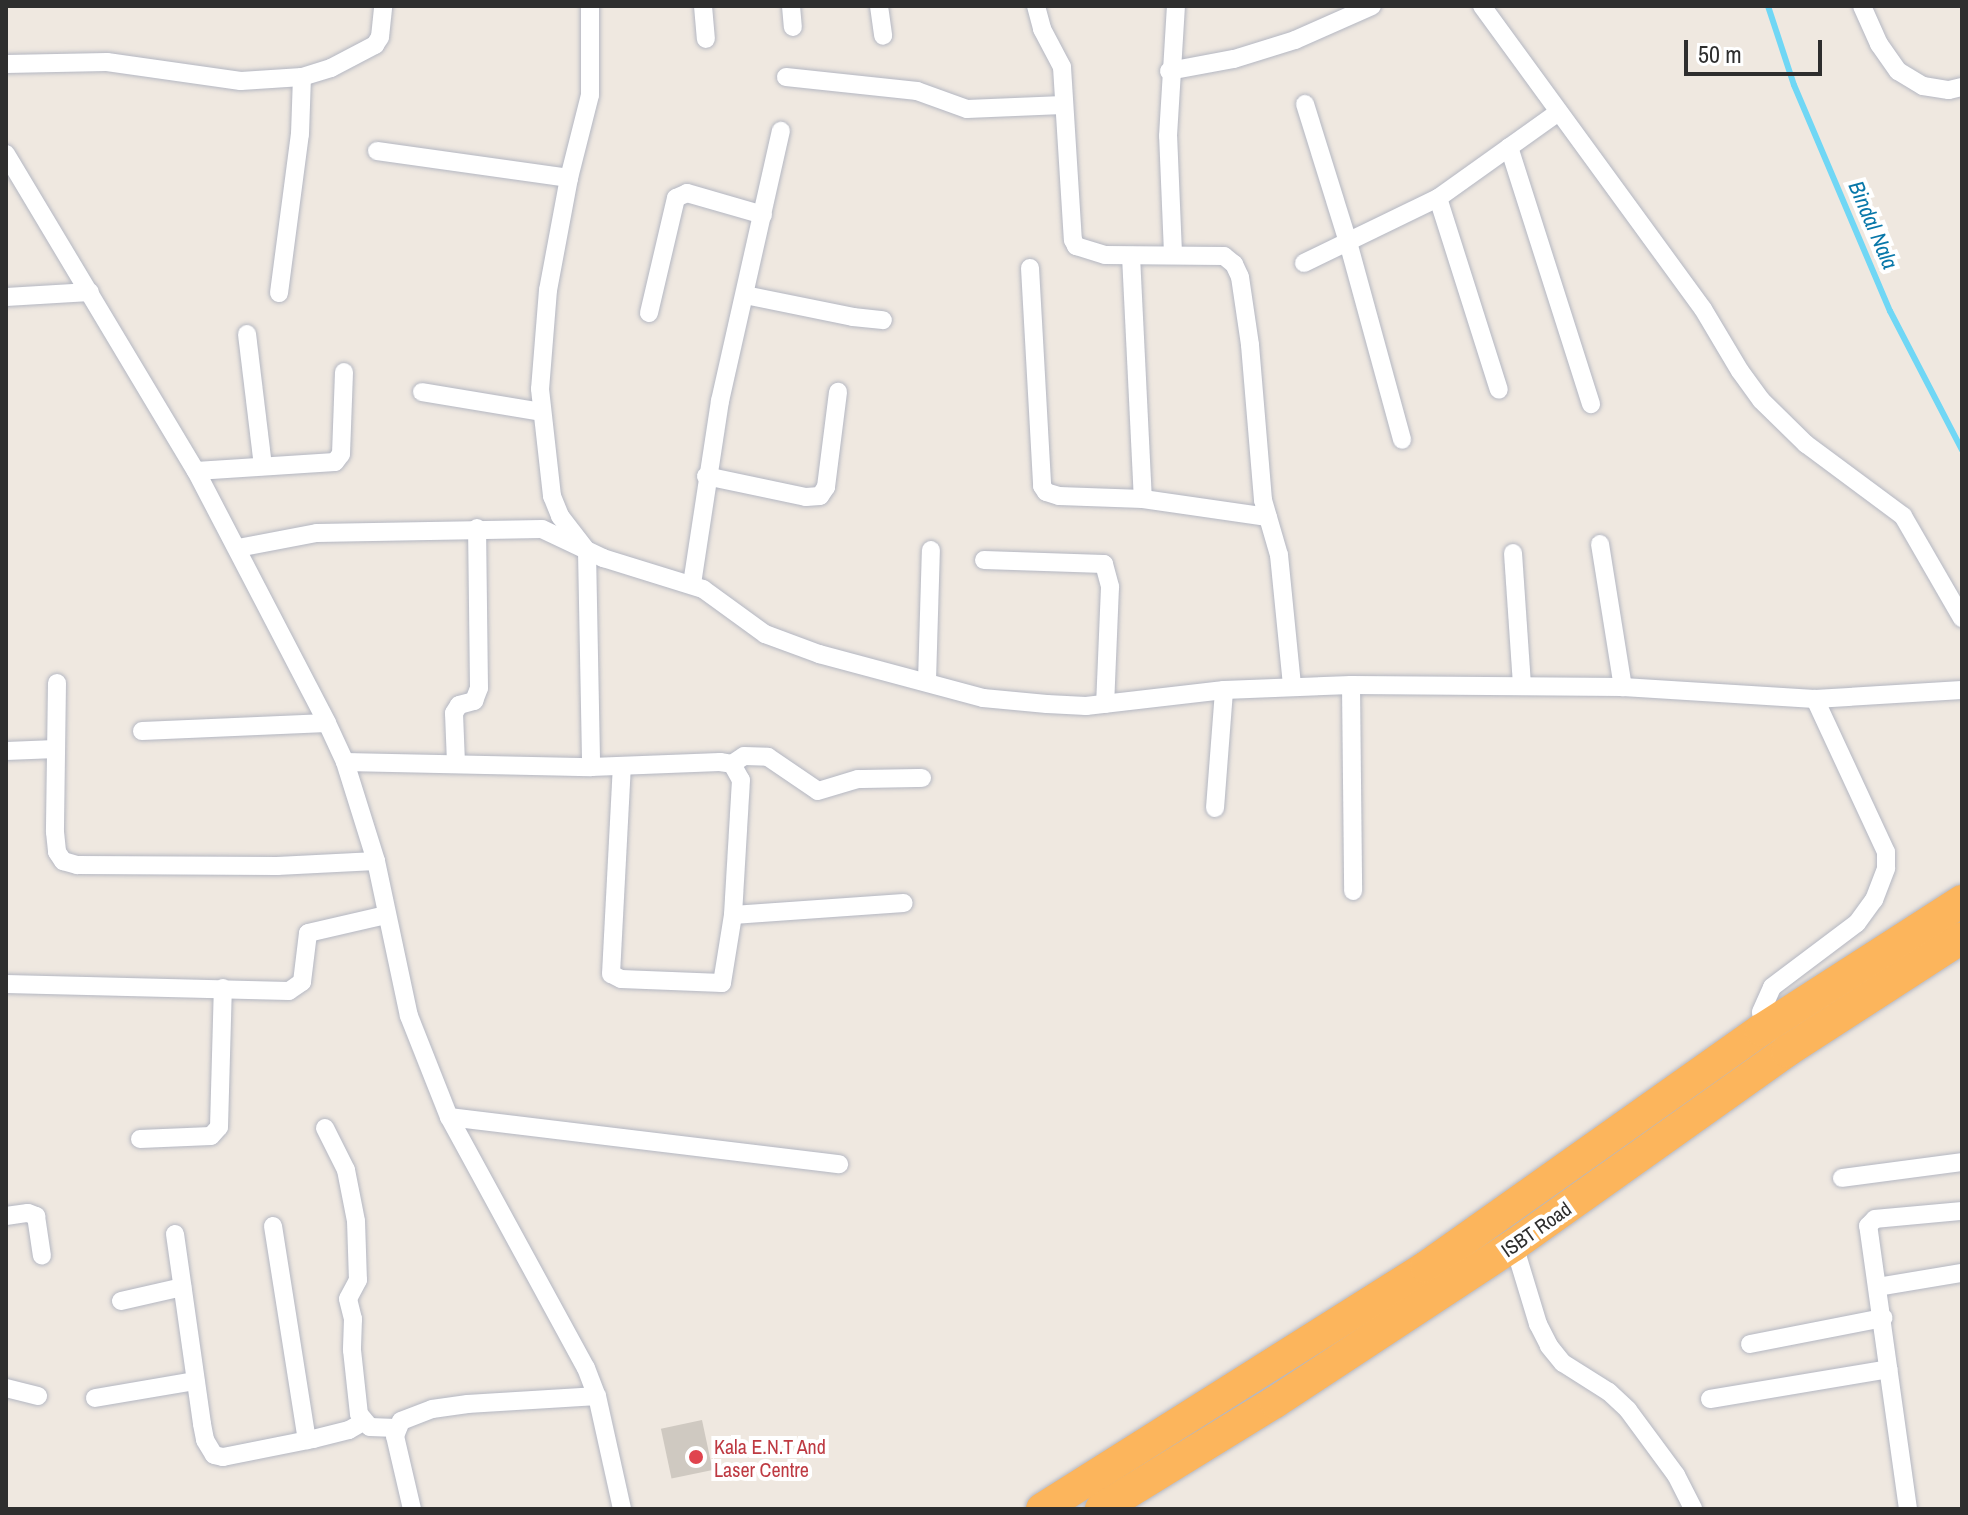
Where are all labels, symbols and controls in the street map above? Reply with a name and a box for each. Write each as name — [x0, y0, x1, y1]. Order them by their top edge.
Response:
scale bar — [1688, 24, 1826, 74]
text: 50 m — [1698, 38, 1742, 70]
water label: Bindal Nala — [1843, 177, 1903, 273]
street label: ISBT Road — [1496, 1196, 1576, 1262]
place label: Kala E.N.T And Laser Centre — [714, 1434, 827, 1481]
marker: Kala E.N.T And Laser Centre — [685, 1446, 707, 1468]

